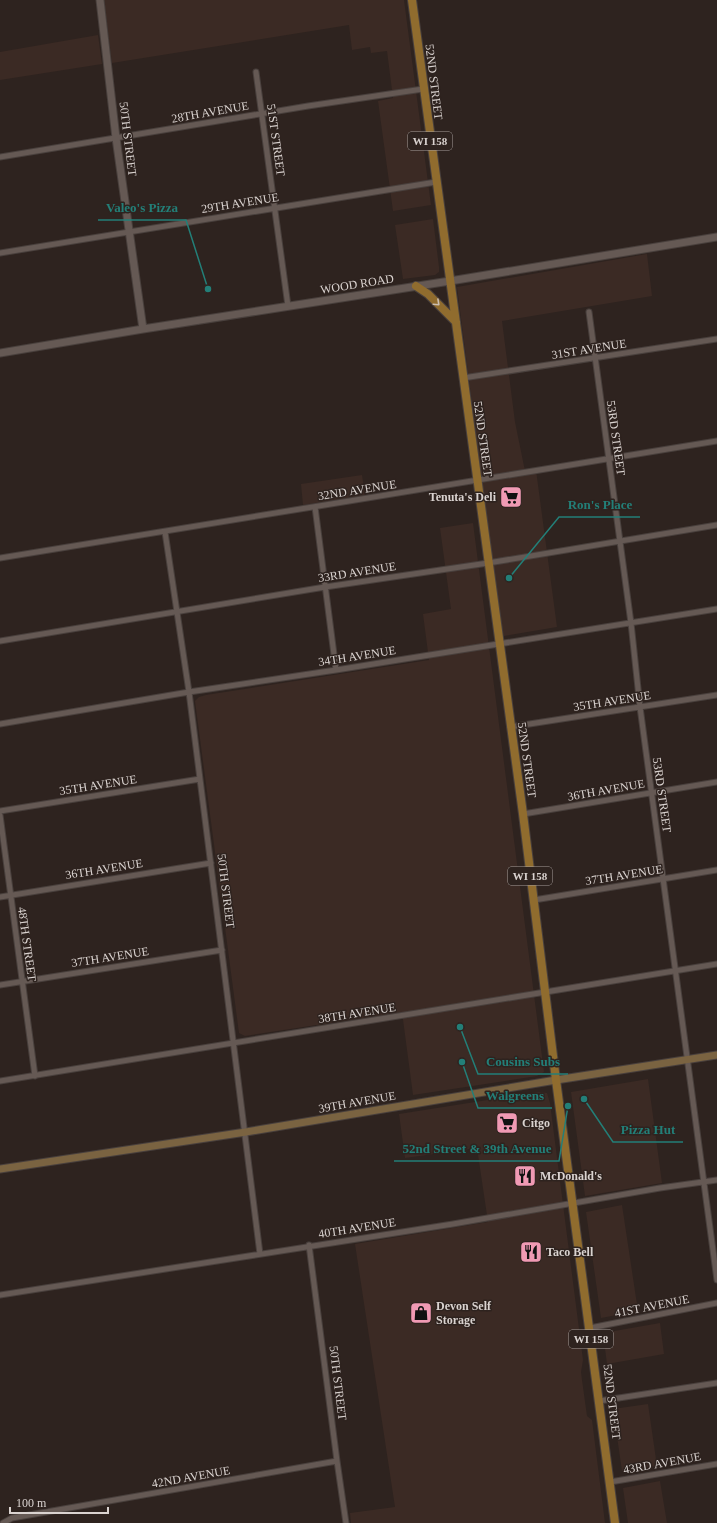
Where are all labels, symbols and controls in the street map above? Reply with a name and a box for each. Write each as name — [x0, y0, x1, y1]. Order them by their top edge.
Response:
street label: 52ND STREET — [422, 43, 446, 121]
street label: 28TH AVENUE — [170, 98, 250, 126]
street label: 50TH STREET — [116, 101, 140, 178]
street label: 51ST STREET — [264, 103, 288, 178]
road number: WI 158 — [408, 132, 452, 150]
street label: 29TH AVENUE — [200, 190, 280, 216]
callout: Valeo's Pizza — [98, 195, 186, 220]
text: Valeo's Pizza — [106, 200, 179, 215]
street label: WOOD ROAD — [319, 271, 395, 297]
one-way arrow — [432, 298, 440, 306]
street label: 31ST AVENUE — [550, 336, 628, 362]
street label: 52ND STREET — [471, 400, 495, 478]
street label: 53RD STREET — [604, 400, 628, 477]
street label: 32ND AVENUE — [317, 477, 397, 503]
supermarket icon: Tenuta's Deli — [498, 484, 524, 510]
place label: Tenuta's Deli — [429, 490, 497, 504]
callout: Ron's Place — [559, 492, 640, 517]
text: Ron's Place — [568, 497, 633, 512]
street label: 33RD AVENUE — [317, 559, 397, 585]
street label: 34TH AVENUE — [317, 643, 397, 669]
street label: 35TH AVENUE — [572, 688, 652, 714]
street label: 52ND STREET — [515, 721, 539, 799]
street label: 53RD STREET — [650, 757, 674, 834]
street label: 35TH AVENUE — [58, 772, 138, 798]
street label: 36TH AVENUE — [566, 776, 646, 804]
street label: 50TH STREET — [214, 853, 238, 930]
street label: 36TH AVENUE — [64, 856, 144, 882]
street label: 37TH AVENUE — [584, 862, 664, 888]
road number: WI 158 — [508, 867, 552, 885]
street label: 48TH STREET — [15, 906, 39, 983]
street label: 37TH AVENUE — [70, 944, 150, 970]
street label: 38TH AVENUE — [317, 1000, 397, 1026]
callout: Cousins Subs — [478, 1049, 568, 1074]
text: Cousins Subs — [486, 1054, 560, 1069]
callout: Walgreens — [478, 1083, 552, 1108]
street label: 39TH AVENUE — [317, 1088, 397, 1116]
text: Walgreens — [486, 1088, 544, 1103]
supermarket icon: Citgo — [494, 1110, 520, 1136]
place label: Citgo — [522, 1116, 550, 1130]
callout: Pizza Hut — [613, 1117, 683, 1142]
text: Pizza Hut — [621, 1122, 676, 1137]
callout: 52nd Street & 39th Avenue — [394, 1136, 559, 1161]
text: 52nd Street & 39th Avenue — [402, 1141, 552, 1156]
restaurant icon: McDonald's — [512, 1163, 538, 1189]
place label: McDonald's — [540, 1169, 602, 1183]
street label: 40TH AVENUE — [317, 1215, 397, 1241]
restaurant icon: Taco Bell — [518, 1239, 544, 1265]
place label: Taco Bell — [546, 1245, 594, 1259]
street label: 41ST AVENUE — [613, 1292, 691, 1320]
place label: Devon Self Storage — [436, 1299, 492, 1327]
shop icon: Devon Self Storage — [408, 1300, 434, 1326]
road number: WI 158 — [569, 1330, 613, 1348]
street label: 50TH STREET — [326, 1345, 350, 1422]
street label: 52ND STREET — [600, 1363, 624, 1441]
street label: 43RD AVENUE — [622, 1449, 702, 1477]
street label: 42ND AVENUE — [151, 1463, 231, 1491]
scale bar — [10, 1489, 108, 1515]
text: 100 m — [16, 1496, 47, 1510]

